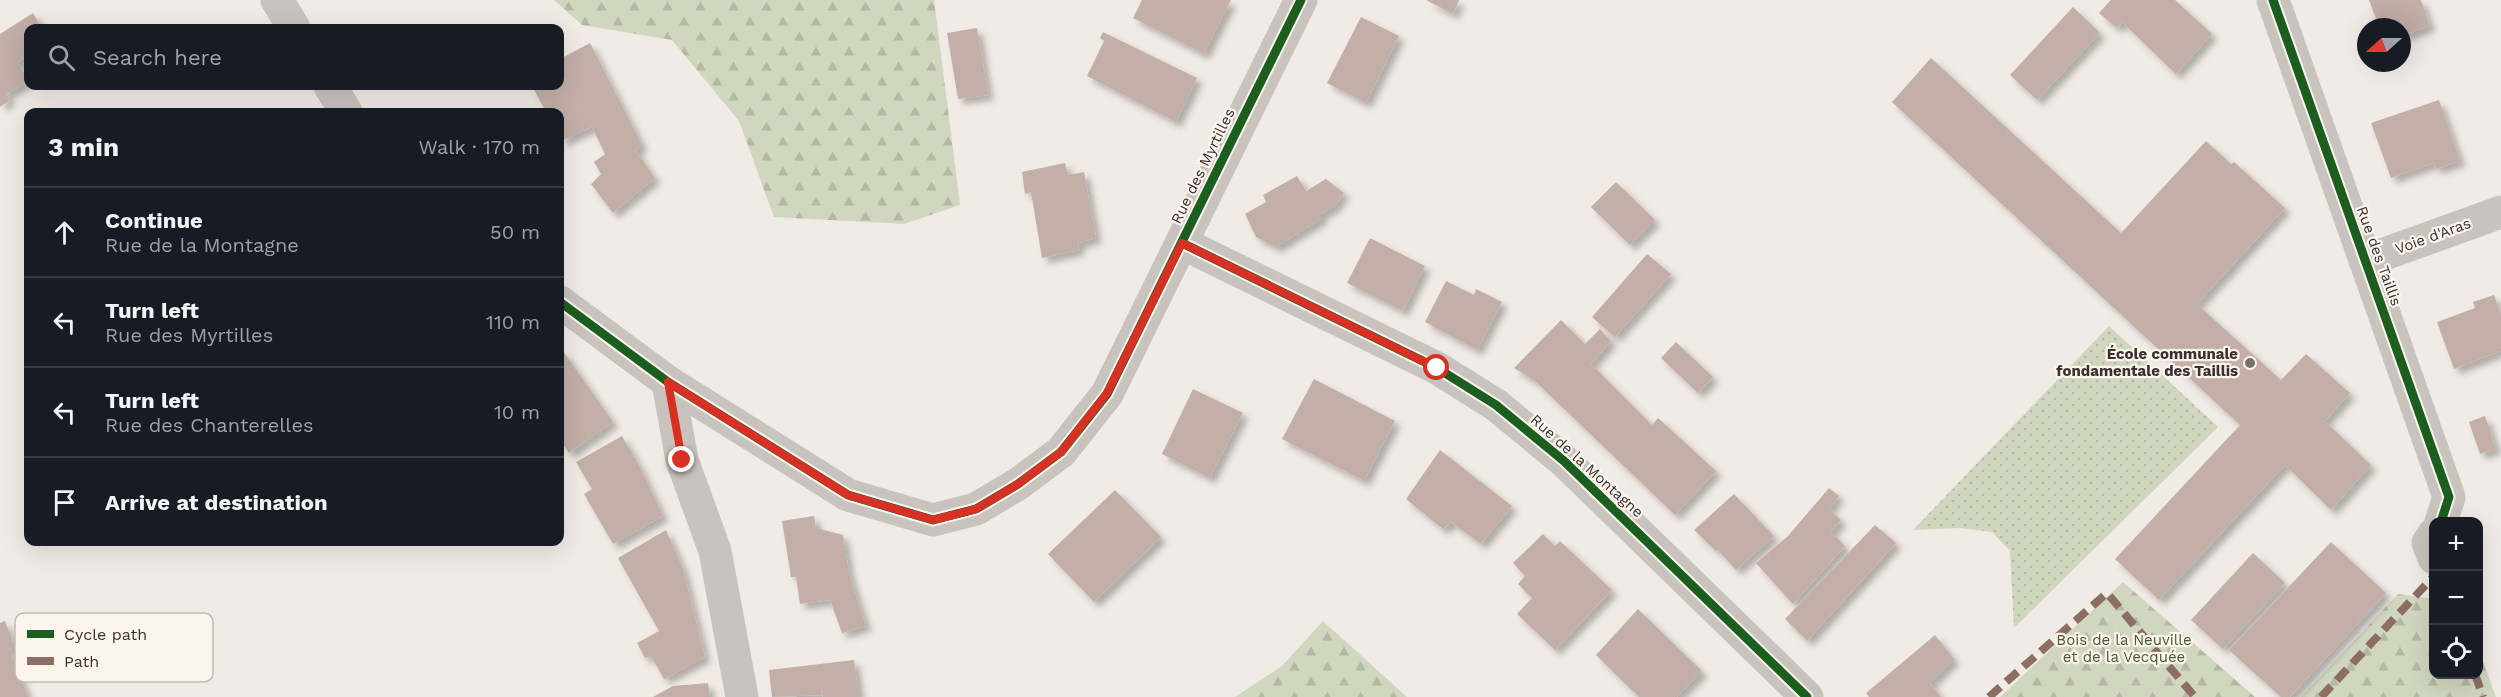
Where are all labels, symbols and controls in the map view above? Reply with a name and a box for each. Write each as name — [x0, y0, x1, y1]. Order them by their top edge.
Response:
north arrow — [2357, 18, 2411, 72]
search box — [24, 24, 564, 90]
icon: search — [45, 41, 78, 74]
text: Search here — [93, 45, 222, 70]
street label: Rue des Myrtilles — [1167, 105, 1239, 227]
text: 3 min — [48, 132, 119, 162]
text: Walk · 170 m — [419, 135, 540, 159]
street label: Rue des Taillis — [2353, 204, 2405, 308]
text: Continue — [105, 208, 203, 233]
street label: Voie d'Aras — [2393, 214, 2473, 258]
icon: ahead — [48, 216, 81, 249]
text: 50 m — [490, 220, 540, 244]
text: Rue de la Montagne — [105, 233, 299, 257]
text: Turn left — [105, 298, 199, 323]
icon: left — [48, 306, 81, 339]
text: 110 m — [486, 310, 540, 334]
text: Rue des Myrtilles — [105, 323, 273, 347]
place label: École communale fondamentale des Taillis — [2056, 345, 2238, 380]
route start — [1423, 354, 1449, 380]
marker: École communale fondamentale des Taillis — [2243, 356, 2257, 370]
text: Turn left — [105, 388, 199, 413]
icon: left — [48, 396, 81, 429]
text: 10 m — [494, 400, 540, 424]
street label: Rue de la Montagne — [1527, 411, 1647, 521]
text: Rue des Chanterelles — [105, 413, 314, 437]
route end — [668, 446, 694, 472]
icon: arrive — [48, 486, 81, 519]
text: Arrive at destination — [105, 490, 328, 515]
map controls — [2429, 517, 2483, 679]
button: + — [2429, 517, 2483, 571]
button: − — [2429, 571, 2483, 625]
legend — [15, 613, 213, 682]
text: Cycle path — [64, 625, 147, 644]
button: locate — [2429, 625, 2483, 679]
park label: Bois de la Neuville et de la Vecquée — [2056, 631, 2192, 666]
text: Path — [64, 652, 99, 671]

